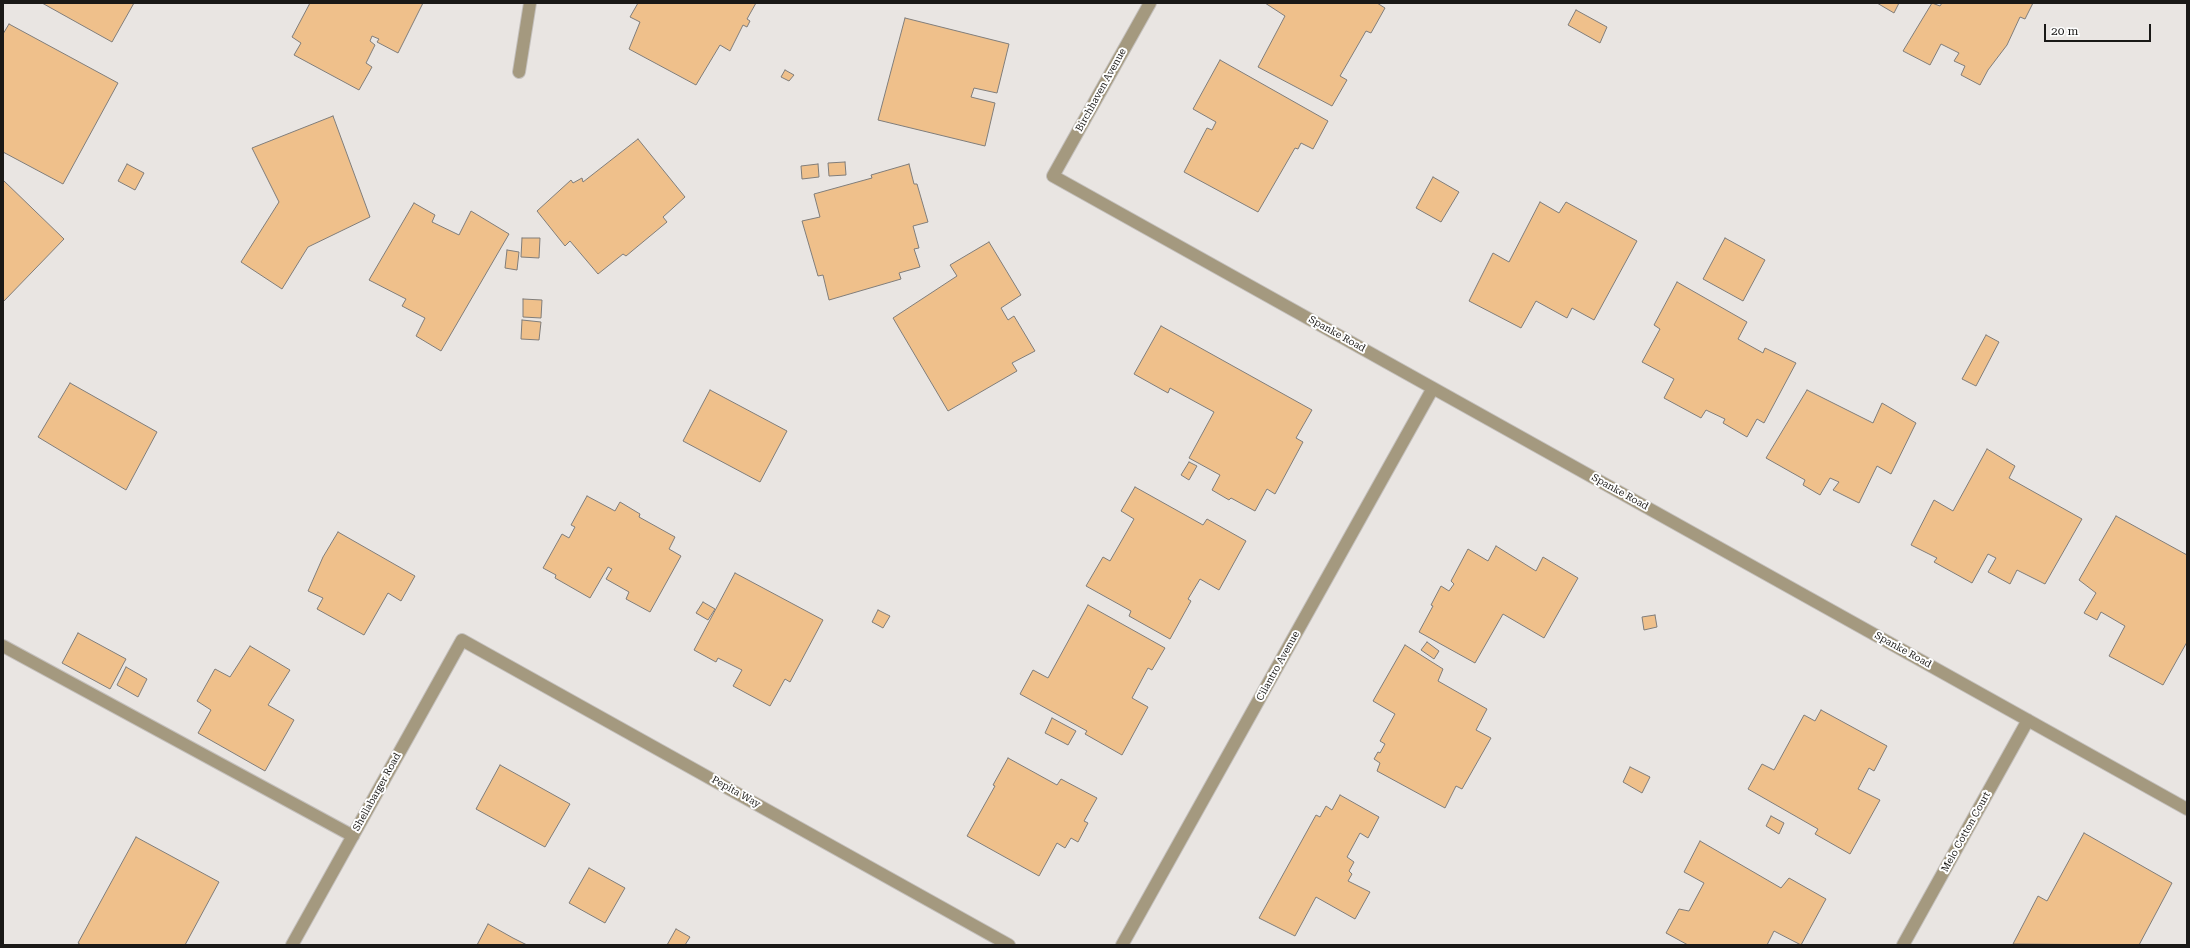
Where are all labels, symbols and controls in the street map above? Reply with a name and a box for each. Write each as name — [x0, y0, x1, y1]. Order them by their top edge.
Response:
scale bar — [2046, 16, 2153, 42]
text: 20 m — [2051, 24, 2078, 38]
street label: Birchhaven Avenue — [1073, 46, 1129, 134]
street label: Spanke Road — [1307, 313, 1367, 355]
street label: Spanke Road — [1590, 471, 1650, 513]
street label: Cilantro Avenue — [1254, 629, 1302, 703]
street label: Spanke Road — [1873, 629, 1933, 671]
street label: Shellabarger Road — [351, 751, 403, 833]
street label: Pepita Way — [710, 774, 762, 810]
street label: Melo Cotton Court — [1939, 790, 1993, 874]

